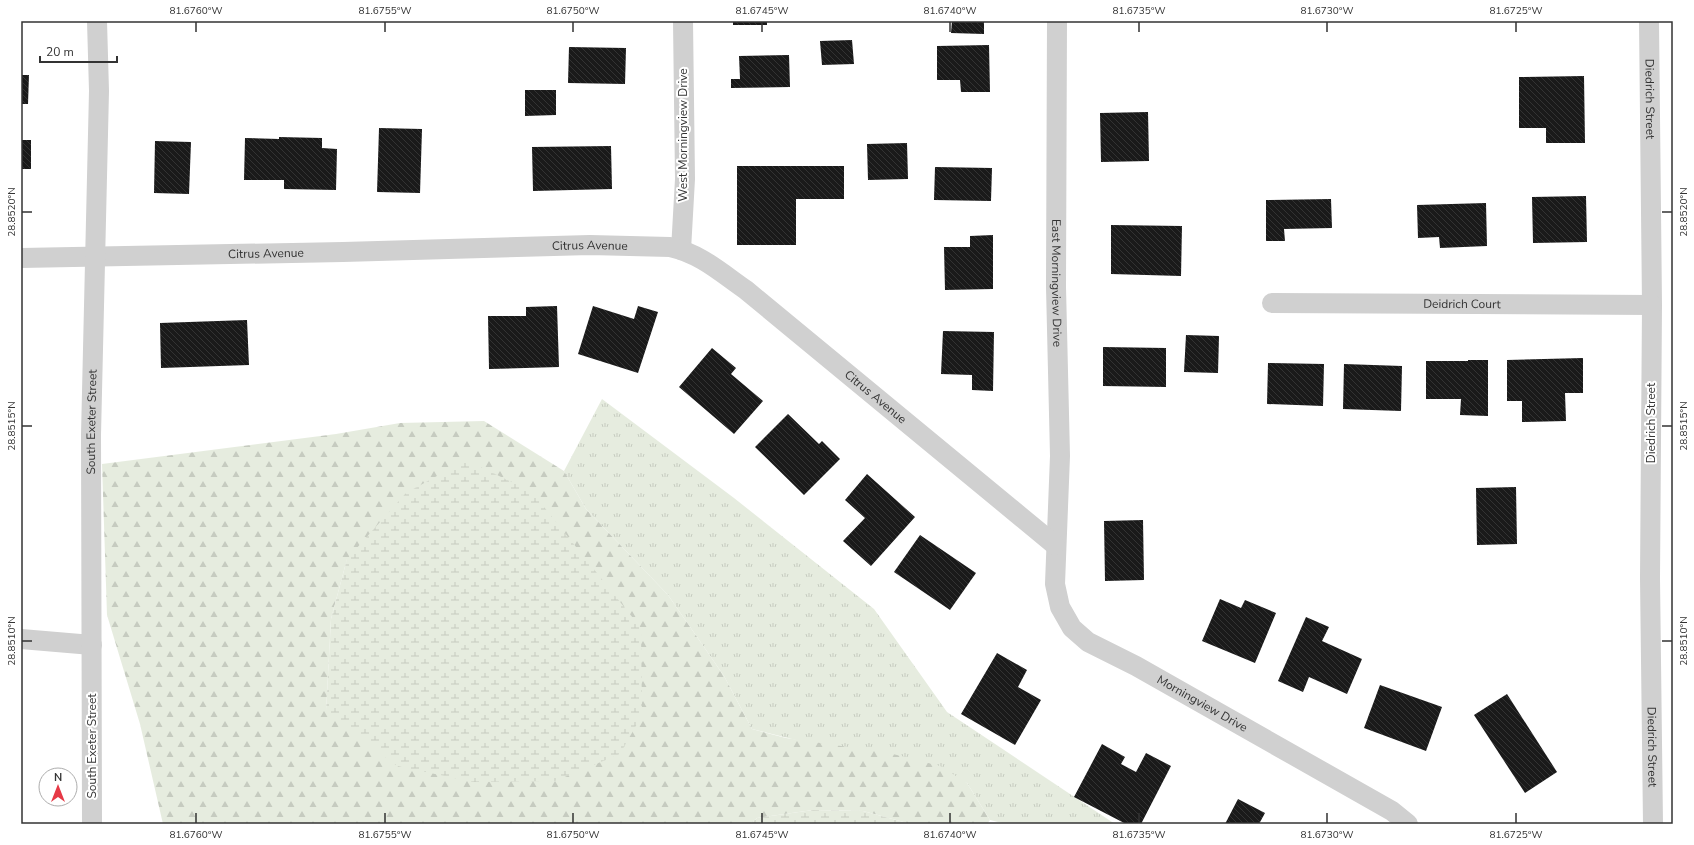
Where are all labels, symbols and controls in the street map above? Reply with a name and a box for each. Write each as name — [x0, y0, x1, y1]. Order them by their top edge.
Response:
text: 81.6760°W — [169, 4, 223, 18]
text: 81.6755°W — [358, 4, 412, 18]
text: 81.6750°W — [546, 4, 600, 18]
text: 81.6745°W — [735, 4, 789, 18]
text: 81.6740°W — [923, 4, 977, 18]
text: 81.6735°W — [1112, 4, 1166, 18]
text: 81.6730°W — [1300, 4, 1354, 18]
text: 81.6725°W — [1489, 4, 1543, 18]
scale bar — [40, 38, 117, 64]
text: 20 m — [46, 44, 74, 60]
street label: Diedrich Street — [1641, 59, 1658, 140]
street label: West Morningview Drive — [675, 68, 691, 202]
text: 28.8520°N — [5, 187, 19, 237]
text: 28.8520°N — [1677, 187, 1691, 237]
street label: East Morningview Drive — [1048, 219, 1065, 347]
street label: Citrus Avenue — [552, 237, 628, 254]
street label: Citrus Avenue — [228, 245, 304, 262]
street label: Deidrich Court — [1423, 296, 1502, 312]
street label: Citrus Avenue — [841, 367, 910, 427]
street label: South Exeter Street — [83, 368, 101, 475]
street label: Diedrich Street — [1643, 382, 1659, 463]
text: 28.8515°N — [5, 401, 19, 451]
text: 28.8515°N — [1677, 401, 1691, 451]
text: 28.8510°N — [5, 616, 19, 666]
text: 28.8510°N — [1677, 616, 1691, 666]
street label: Morningview Drive — [1154, 672, 1251, 736]
street label: South Exeter Street — [84, 693, 100, 799]
street label: Diedrich Street — [1644, 707, 1661, 788]
north arrow — [38, 767, 78, 807]
text: N — [54, 770, 62, 785]
text: 81.6760°W — [169, 828, 223, 842]
text: 81.6755°W — [358, 828, 412, 842]
text: 81.6750°W — [546, 828, 600, 842]
text: 81.6745°W — [735, 828, 789, 842]
text: 81.6740°W — [923, 828, 977, 842]
text: 81.6735°W — [1112, 828, 1166, 842]
text: 81.6730°W — [1300, 828, 1354, 842]
text: 81.6725°W — [1489, 828, 1543, 842]

